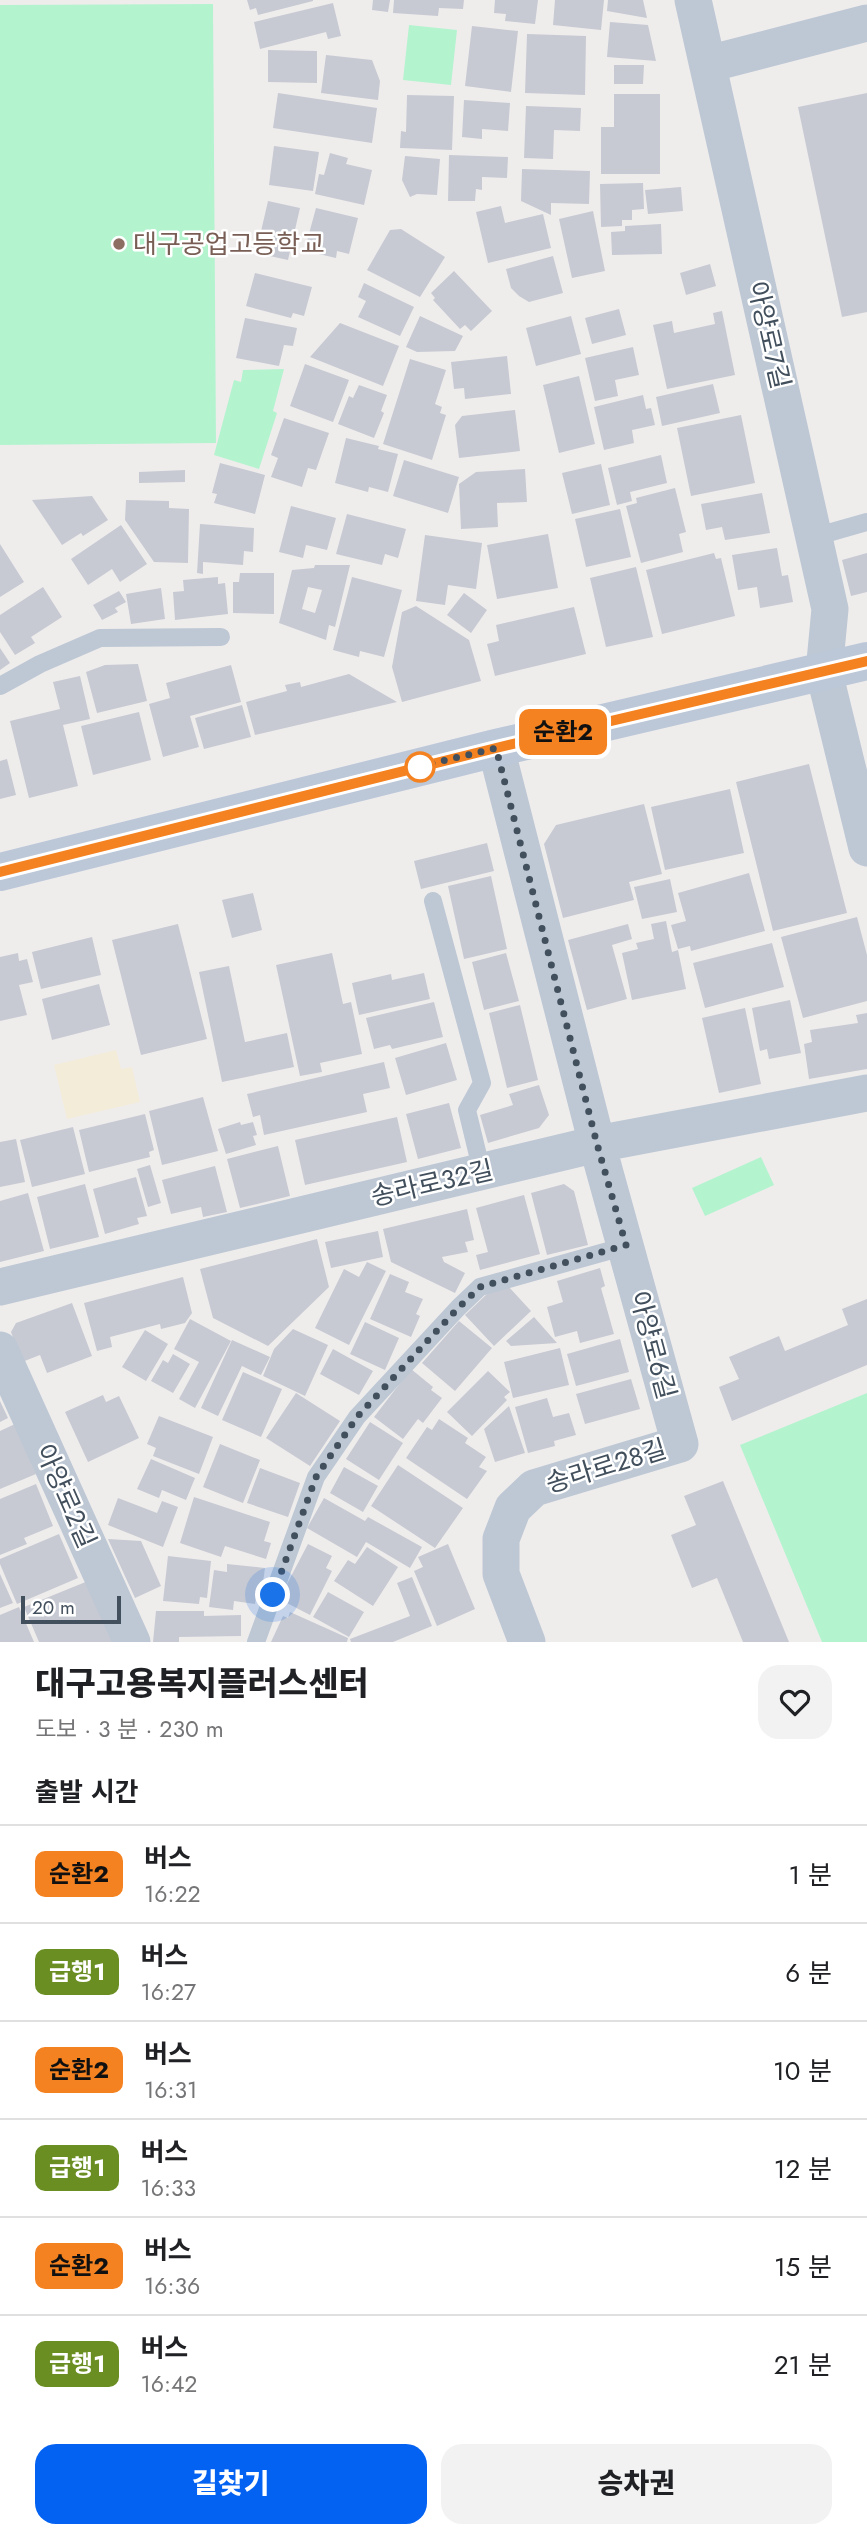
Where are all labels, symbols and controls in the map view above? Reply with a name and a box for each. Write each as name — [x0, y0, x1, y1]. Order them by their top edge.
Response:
place label: 대구공업고등학교 — [133, 225, 324, 263]
marker: 대구공업고등학교 — [111, 236, 127, 252]
street label: 아양로7길 — [738, 277, 800, 393]
line badge: 순환2 — [523, 709, 603, 755]
text: 순환2 — [533, 714, 593, 749]
unlabelled marker — [405, 752, 435, 782]
street label: 송라로32길 — [367, 1150, 497, 1216]
street label: 아양로6길 — [620, 1287, 686, 1403]
street label: 송라로28길 — [541, 1430, 671, 1502]
street label: 아양로2길 — [26, 1438, 106, 1554]
your location — [255, 1577, 290, 1612]
scale bar — [21, 1593, 121, 1625]
text: 20 m — [32, 1594, 75, 1621]
text: 대구고용복지플러스센터 — [35, 1660, 369, 1707]
button: heart — [758, 1665, 832, 1739]
text: 도보 · 3 분 · 230 m — [35, 1712, 224, 1746]
text: 출발 시간 — [35, 1773, 138, 1811]
text: 버스 — [144, 1839, 192, 1877]
text: 순환2 — [49, 1856, 109, 1891]
text: 1 분 — [789, 1856, 832, 1894]
text: 16:22 — [144, 1877, 201, 1911]
text: 버스 — [140, 1937, 188, 1975]
text: 급행1 — [49, 1954, 105, 1989]
text: 6 분 — [785, 1954, 832, 1992]
text: 16:27 — [140, 1975, 196, 2009]
text: 버스 — [144, 2035, 192, 2073]
text: 순환2 — [49, 2052, 109, 2087]
text: 10 분 — [773, 2052, 832, 2090]
text: 16:31 — [144, 2073, 197, 2107]
text: 버스 — [140, 2133, 188, 2171]
text: 급행1 — [49, 2150, 105, 2185]
text: 12 분 — [774, 2150, 832, 2188]
text: 16:33 — [140, 2171, 196, 2205]
text: 버스 — [144, 2231, 192, 2269]
text: 순환2 — [49, 2248, 109, 2283]
text: 15 분 — [774, 2248, 832, 2286]
text: 16:36 — [144, 2269, 200, 2303]
text: 버스 — [140, 2329, 188, 2367]
text: 급행1 — [49, 2346, 105, 2381]
text: 21 분 — [774, 2346, 832, 2384]
text: 16:42 — [140, 2367, 197, 2401]
button: 길찾기 — [35, 2444, 427, 2524]
button: 승차권 — [441, 2444, 832, 2524]

